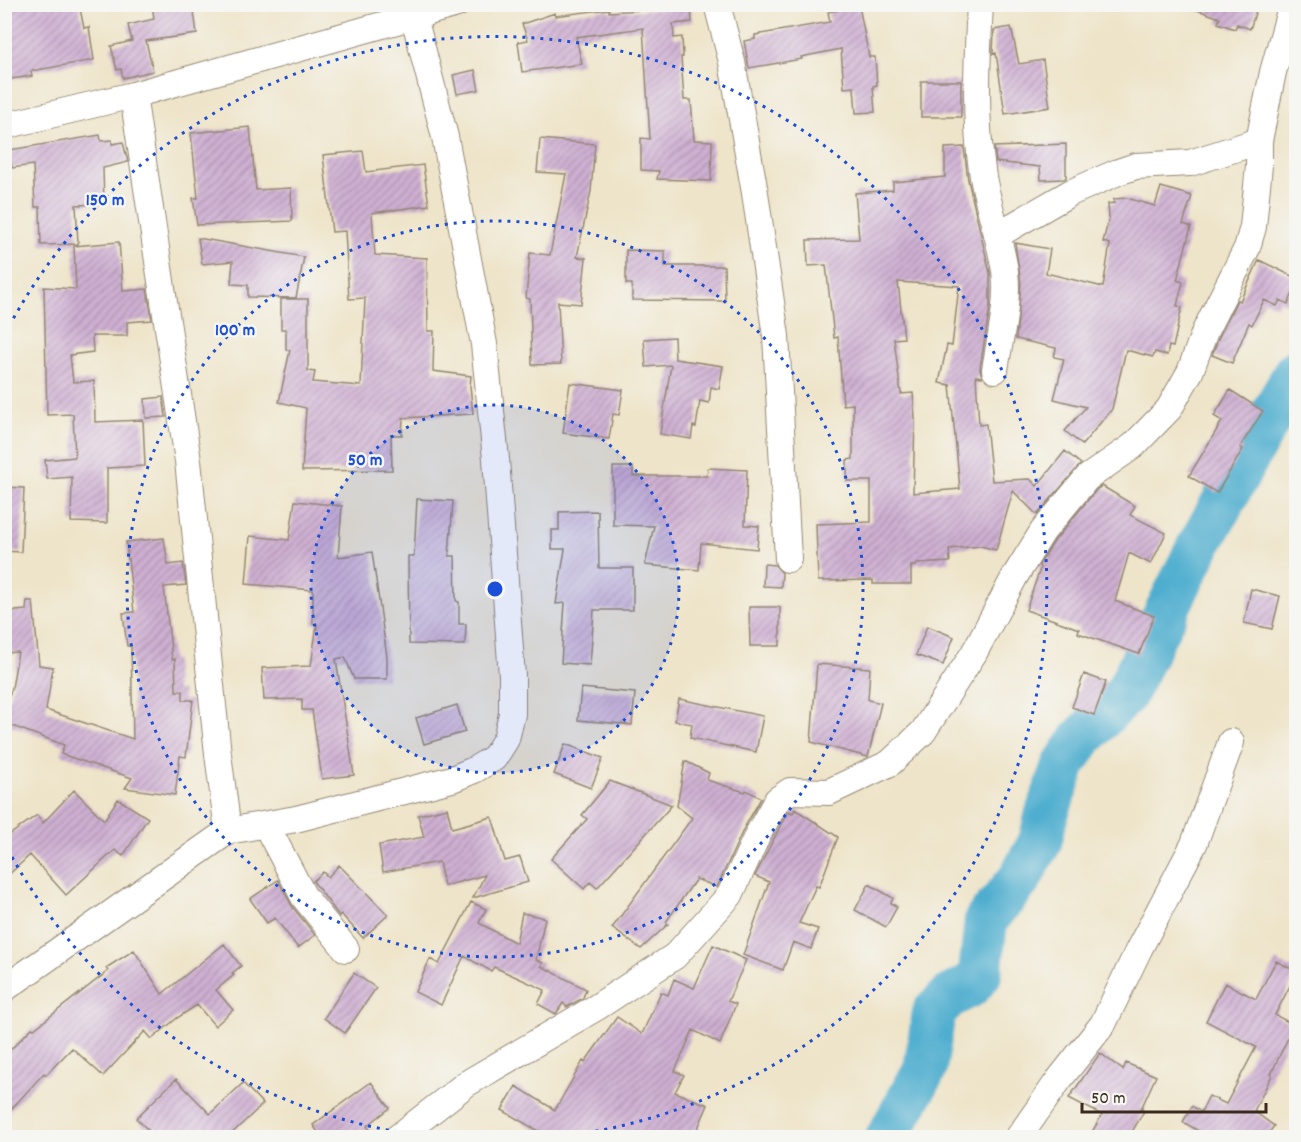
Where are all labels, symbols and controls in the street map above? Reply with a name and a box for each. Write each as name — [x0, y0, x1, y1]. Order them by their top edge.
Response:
text: 150 m — [86, 189, 124, 214]
text: 100 m — [215, 319, 255, 344]
text: 50 m — [348, 449, 382, 474]
centre of rings — [485, 579, 505, 599]
scale bar — [1082, 1076, 1266, 1114]
text: 50 m — [1091, 1087, 1126, 1112]

